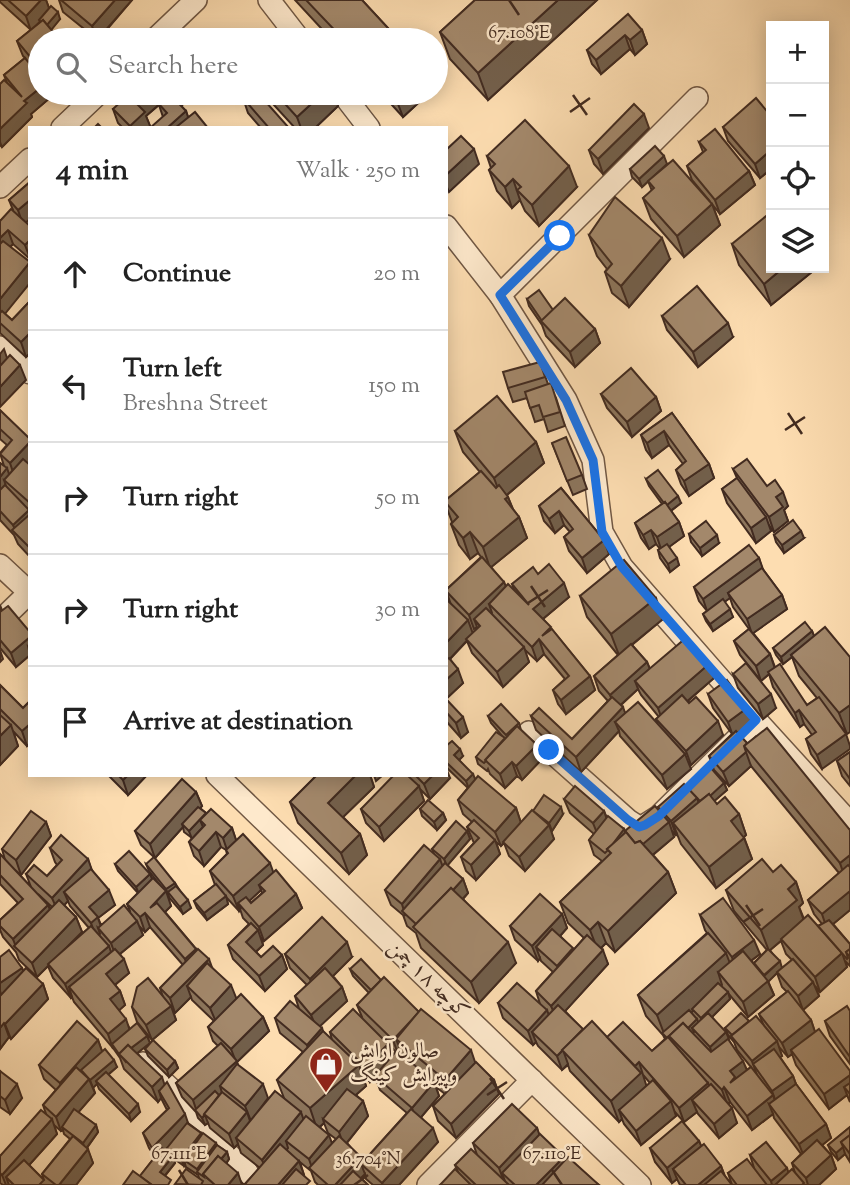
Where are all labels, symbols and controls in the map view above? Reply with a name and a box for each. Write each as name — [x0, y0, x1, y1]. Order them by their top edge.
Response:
text: 67.108°E — [488, 21, 550, 47]
map controls — [766, 21, 829, 273]
button: + — [766, 21, 829, 84]
search box — [28, 28, 448, 105]
icon: search — [52, 48, 90, 86]
text: Search here — [108, 48, 238, 85]
button: − — [766, 84, 829, 147]
button: locate — [766, 147, 829, 210]
text: 4 min — [56, 150, 129, 193]
text: Walk · 250 m — [296, 155, 420, 188]
button: layers — [766, 210, 829, 273]
route start — [544, 220, 575, 251]
icon: ahead — [56, 255, 94, 293]
text: Continue — [123, 256, 231, 293]
text: 20 m — [373, 258, 420, 291]
text: Turn left — [123, 351, 222, 388]
icon: left — [56, 367, 94, 405]
text: 150 m — [368, 370, 420, 403]
text: Breshna Street — [123, 388, 268, 421]
icon: right — [56, 479, 94, 517]
text: Turn right — [123, 480, 238, 517]
text: 50 m — [376, 482, 420, 515]
icon: right — [56, 591, 94, 629]
text: Turn right — [123, 592, 238, 629]
text: 30 m — [375, 594, 420, 627]
icon: arrive — [56, 703, 94, 741]
text: Arrive at destination — [123, 704, 353, 741]
route end — [533, 734, 564, 765]
street label: كوچه ١٨ چمن — [380, 933, 476, 1027]
place label: صالون آرایش وپیرایش کینگ — [350, 1037, 457, 1091]
shop icon: صالون آرایش وپیرایش کینگ — [307, 1045, 345, 1094]
text: 67.111°E — [151, 1142, 207, 1168]
text: 67.110°E — [523, 1142, 581, 1168]
text: 36.704°N — [335, 1147, 401, 1173]

